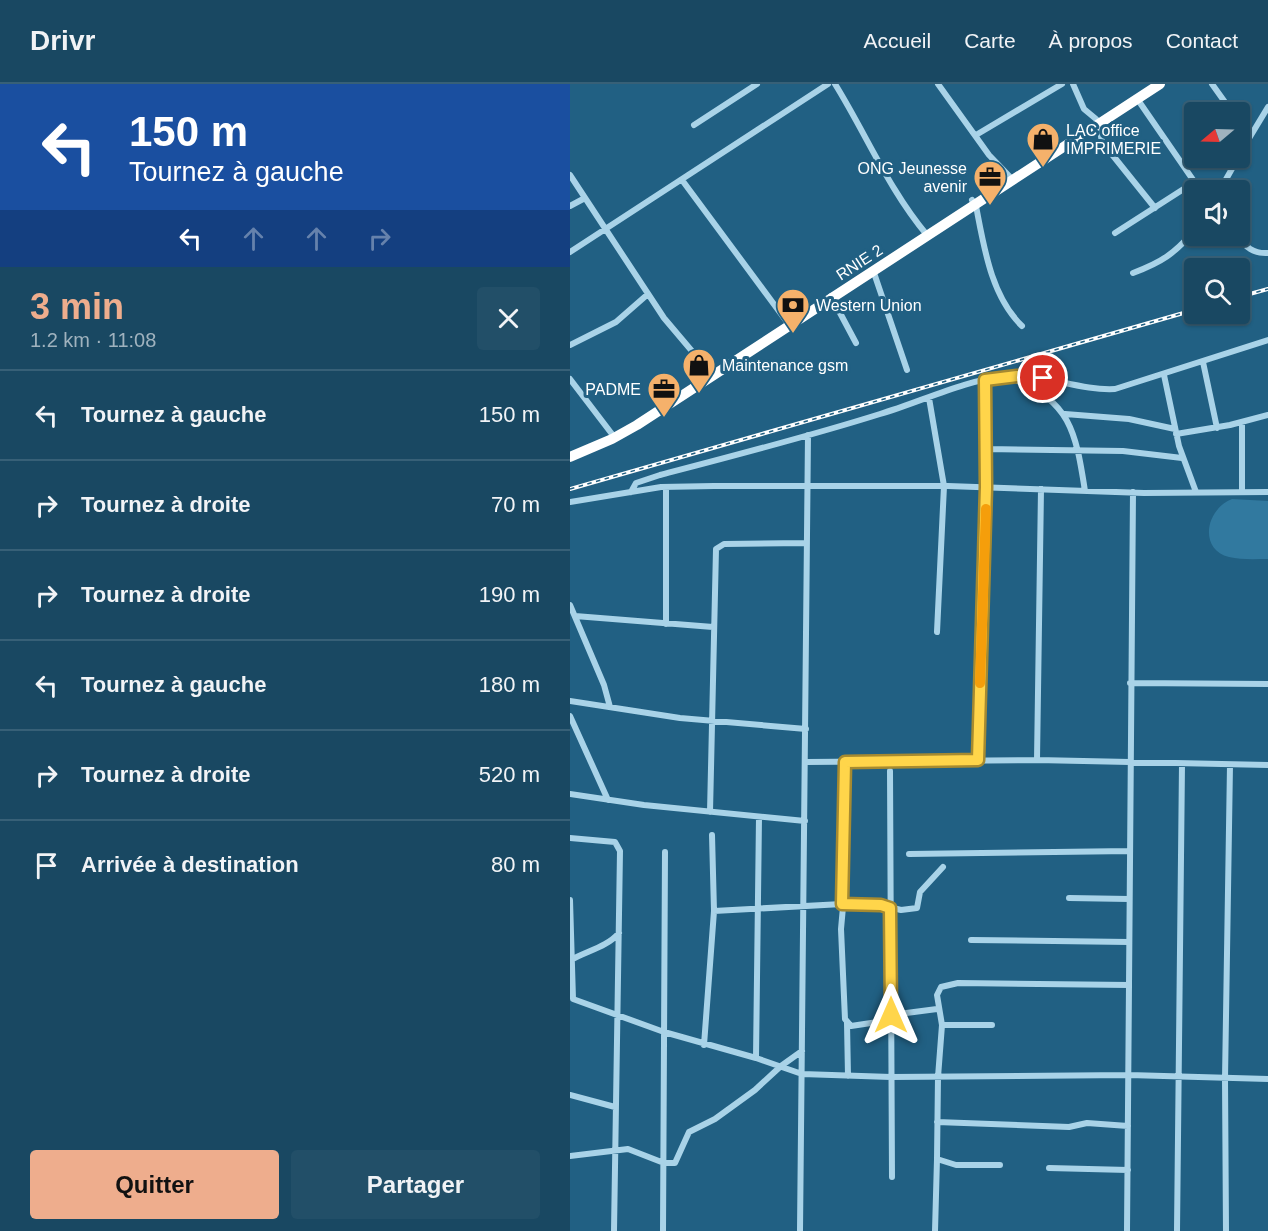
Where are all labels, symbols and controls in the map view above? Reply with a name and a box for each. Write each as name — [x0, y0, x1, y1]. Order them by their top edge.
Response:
text: Drivr — [30, 25, 95, 56]
text: Accueil — [864, 29, 931, 52]
text: Carte — [964, 29, 1016, 52]
text: À propos — [1049, 29, 1133, 52]
text: Contact — [1166, 29, 1238, 52]
north arrow — [1184, 102, 1250, 168]
map controls — [1184, 102, 1250, 324]
icon: left — [30, 108, 108, 186]
text: 150 m — [129, 108, 248, 155]
shop icon: LAC office IMPRIMERIE — [1025, 121, 1061, 168]
place label: LAC office IMPRIMERIE — [1066, 122, 1161, 157]
text: Tournez à gauche — [129, 157, 344, 187]
office icon: ONG Jeunesse avenir — [972, 159, 1008, 206]
place label: ONG Jeunesse avenir — [858, 160, 968, 195]
button: sound — [1184, 180, 1250, 246]
icon: left — [174, 222, 207, 255]
icon: ahead — [237, 222, 270, 255]
icon: ahead — [300, 222, 333, 255]
icon: right — [363, 222, 396, 255]
street label: RNIE 2 — [833, 241, 886, 284]
button: search — [1184, 258, 1250, 324]
text: 3 min — [30, 286, 124, 327]
button: close — [477, 287, 540, 350]
bank icon: Western Union — [775, 287, 811, 334]
place label: Western Union — [816, 297, 922, 314]
text: 1.2 km · 11:08 — [30, 329, 156, 351]
shop icon: Maintenance gsm — [681, 347, 717, 394]
pin — [1017, 352, 1068, 403]
place label: Maintenance gsm — [722, 357, 848, 374]
icon: arrive — [1026, 361, 1059, 394]
office icon: PADME — [646, 371, 682, 418]
place label: PADME — [585, 381, 641, 398]
icon: left — [30, 399, 63, 432]
text: Tournez à gauche — [81, 402, 266, 427]
text: 150 m — [479, 402, 540, 427]
icon: right — [30, 489, 63, 522]
text: Tournez à droite — [81, 492, 251, 517]
text: 70 m — [491, 492, 540, 517]
icon: right — [30, 579, 63, 612]
text: Tournez à droite — [81, 582, 251, 607]
text: 190 m — [479, 582, 540, 607]
icon: left — [30, 669, 63, 702]
text: Tournez à gauche — [81, 672, 266, 697]
text: 180 m — [479, 672, 540, 697]
icon: right — [30, 759, 63, 792]
text: Tournez à droite — [81, 762, 251, 787]
text: 520 m — [479, 762, 540, 787]
icon: arrive — [30, 849, 63, 882]
text: Arrivée à destination — [81, 852, 299, 877]
text: 80 m — [491, 852, 540, 877]
position arrow — [859, 983, 923, 1047]
button: Quitter — [30, 1150, 279, 1219]
button: Partager — [291, 1150, 540, 1219]

